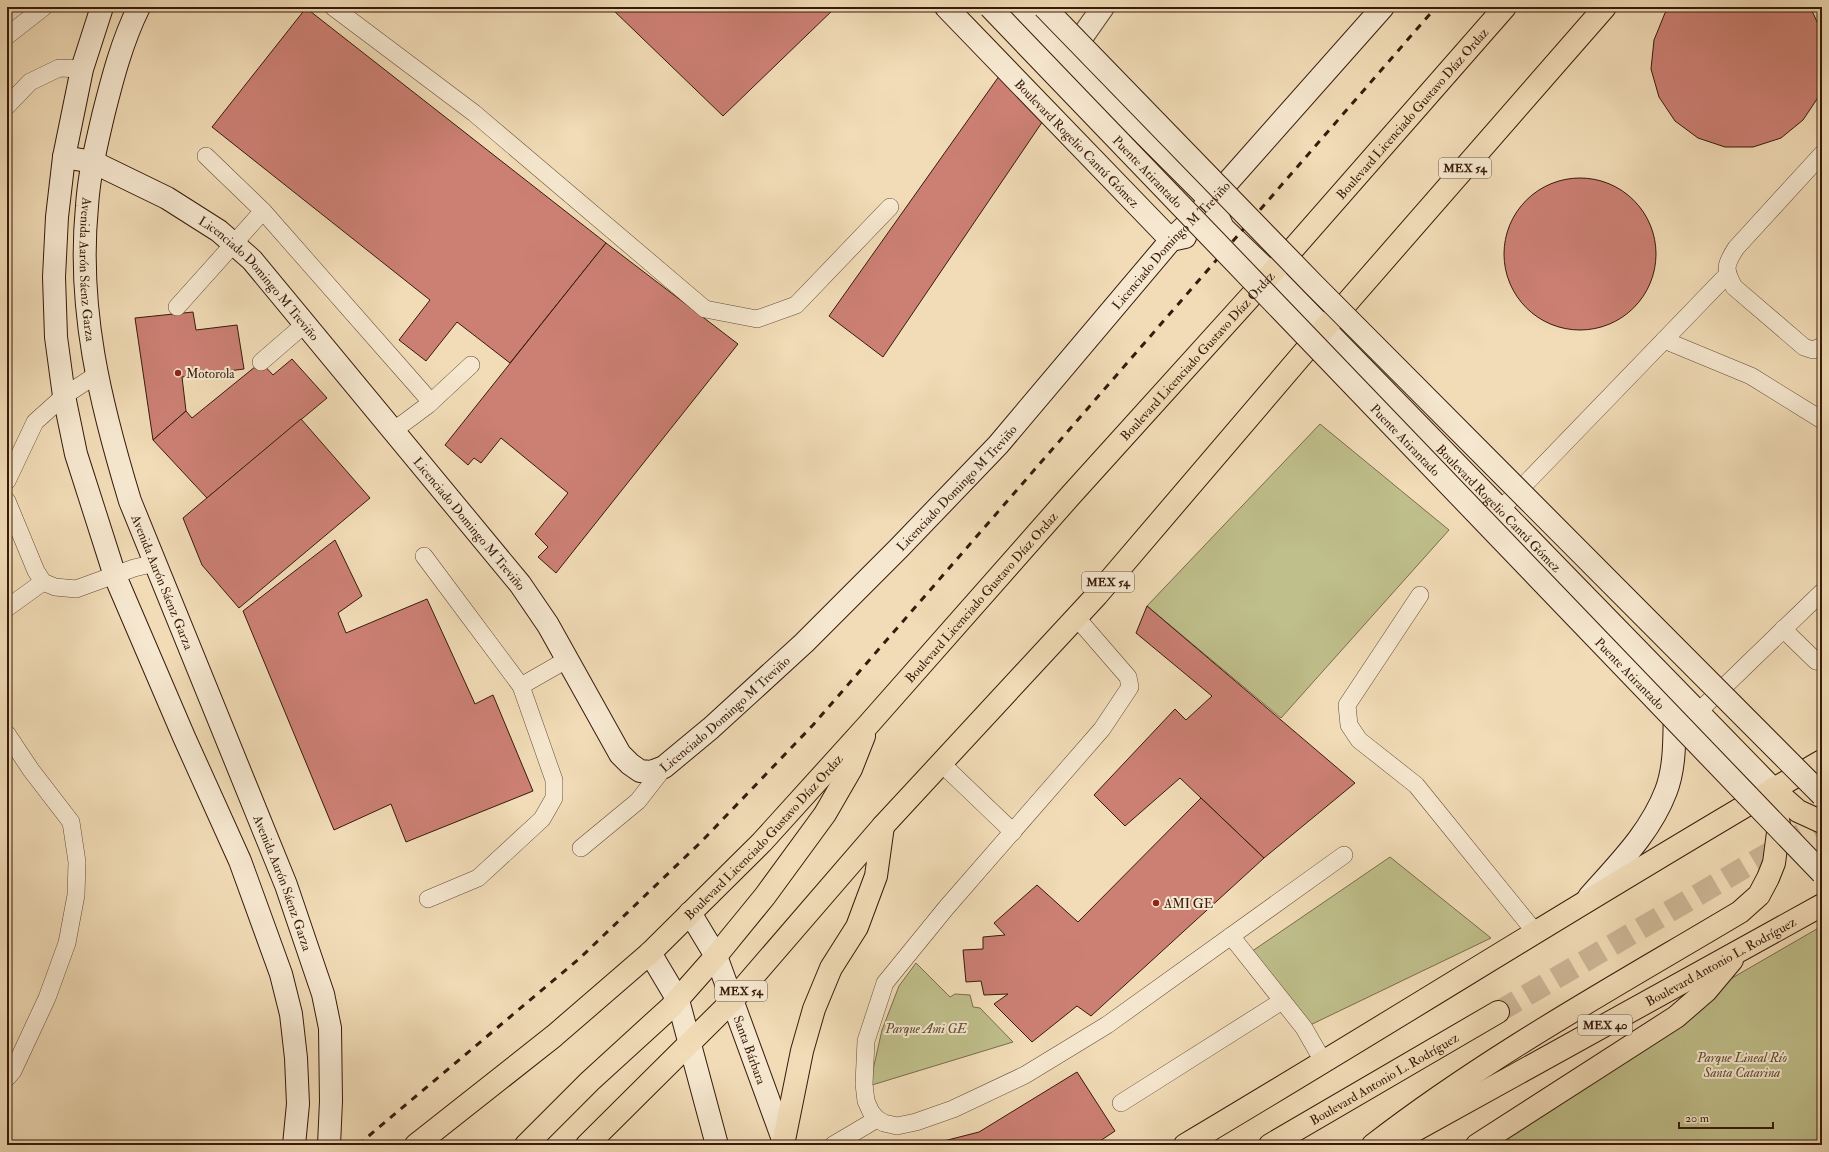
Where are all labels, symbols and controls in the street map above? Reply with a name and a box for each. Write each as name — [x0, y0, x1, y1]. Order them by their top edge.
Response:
street label: Boulevard Licenciado Gustavo Díaz Ordaz — [1333, 24, 1493, 203]
street label: Boulevard Rogelio Cantú Gómez — [1011, 76, 1143, 212]
street label: Puente Atirantado — [1109, 133, 1186, 211]
road number: MEX 54 — [1439, 158, 1491, 178]
street label: Licenciado Domingo M Treviño — [1109, 178, 1234, 313]
street label: Avenida Aarón Sáenz Garza — [76, 196, 98, 343]
street label: Licenciado Domingo M Treviño — [195, 213, 322, 344]
street label: Boulevard Licenciado Gustavo Díaz Ordaz — [1117, 268, 1279, 444]
place label: Motorola — [186, 366, 235, 382]
marker: Motorola — [173, 368, 183, 378]
street label: Puente Atirantado — [1367, 401, 1443, 480]
street label: Licenciado Domingo M Treviño — [893, 422, 1021, 555]
street label: Boulevard Rogelio Cantú Gómez — [1432, 441, 1565, 576]
street label: Licenciado Domingo M Treviño — [409, 454, 529, 593]
street label: Boulevard Licenciado Gustavo Díaz Ordaz — [902, 508, 1062, 686]
street label: Avenida Aarón Sáenz Garza — [127, 512, 197, 653]
road number: MEX 54 — [1082, 572, 1134, 592]
street label: Puente Atirantado — [1591, 635, 1668, 713]
street label: Licenciado Domingo M Treviño — [657, 653, 794, 776]
street label: Boulevard Licenciado Gustavo Díaz Ordaz — [681, 751, 847, 924]
street label: Avenida Aarón Sáenz Garza — [249, 812, 315, 954]
place label: AMI GE — [1163, 896, 1213, 912]
marker: AMI GE — [1151, 898, 1161, 908]
street label: Boulevard Antonio L. Rodríguez — [1643, 914, 1800, 1010]
road number: MEX 54 — [715, 981, 767, 1001]
street label: Santa Bárbara — [729, 1013, 769, 1087]
road number: MEX 40 — [1578, 1015, 1632, 1035]
park label: Parque Ami GE — [884, 1021, 968, 1037]
street label: Boulevard Antonio L. Rodríguez — [1307, 1029, 1462, 1129]
park label: Parque Lineal Río Santa Catarina — [1696, 1050, 1787, 1081]
scale bar — [1679, 1104, 1773, 1130]
text: 20 m — [1685, 1111, 1710, 1126]

